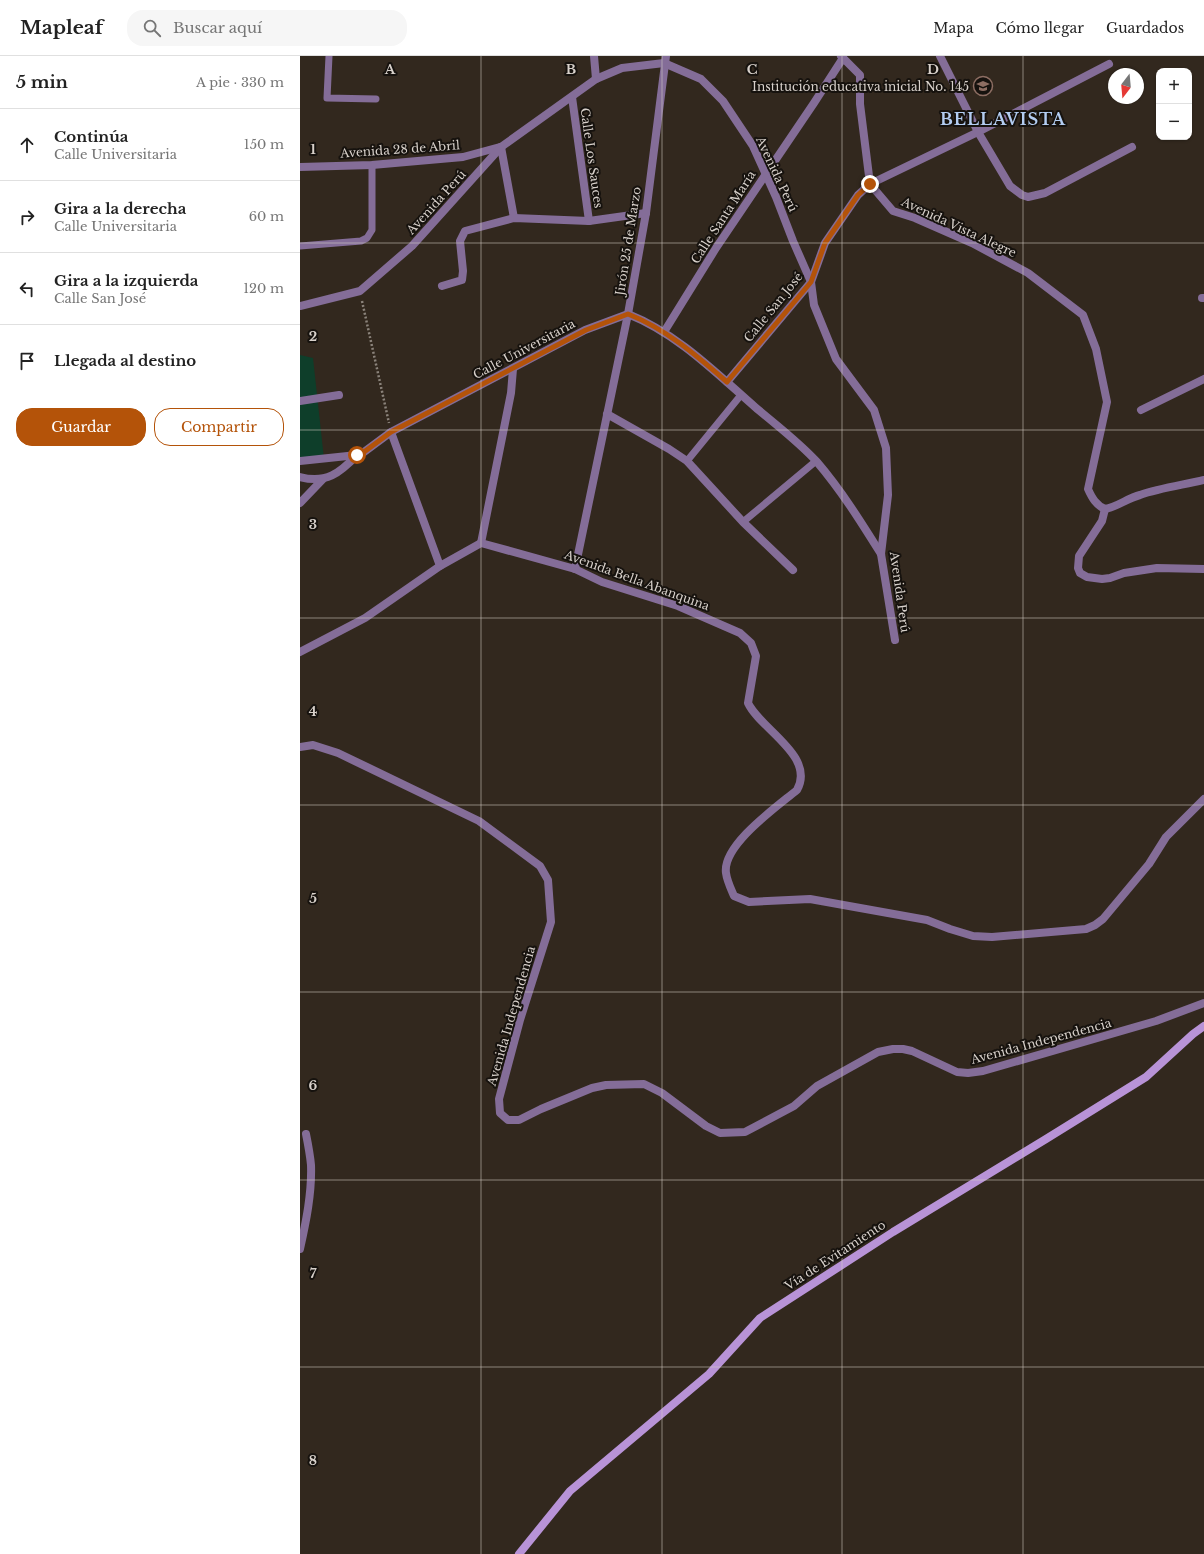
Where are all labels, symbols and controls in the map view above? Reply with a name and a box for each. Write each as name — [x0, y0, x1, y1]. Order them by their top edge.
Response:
search box — [127, 10, 407, 46]
text: Mapleaf — [20, 16, 103, 39]
icon: search — [141, 17, 163, 39]
text: Buscar aquí — [173, 18, 262, 37]
text: Mapa — [933, 19, 973, 37]
text: Cómo llegar — [995, 19, 1084, 37]
text: Guardados — [1106, 19, 1184, 37]
text: A — [384, 61, 396, 78]
text: B — [566, 61, 576, 78]
text: C — [747, 61, 758, 78]
text: D — [927, 61, 939, 78]
north arrow — [1108, 68, 1144, 104]
map controls — [1156, 68, 1192, 140]
button: + — [1156, 68, 1192, 104]
text: 5 min — [16, 72, 68, 93]
text: A pie · 330 m — [196, 74, 284, 91]
school or university icon: Institución educativa inicial No. 145 — [972, 75, 994, 97]
place label: Institución educativa inicial No. 145 — [752, 79, 969, 94]
button: − — [1156, 104, 1192, 140]
street label: Calle Los Sauces — [578, 107, 606, 209]
district label: BELLAVISTA — [940, 109, 1066, 129]
text: Continúa — [54, 127, 128, 146]
street label: Avenida Perú — [753, 133, 801, 214]
icon: ahead — [16, 134, 38, 156]
text: 150 m — [244, 136, 284, 153]
street label: Avenida 28 de Abril — [339, 137, 460, 161]
text: 1 — [310, 141, 316, 158]
text: Calle Universitaria — [54, 146, 177, 163]
street label: Avenida Perú — [403, 167, 469, 238]
street label: Calle Santa María — [687, 167, 759, 266]
route end — [861, 175, 879, 193]
street label: Jirón 25 de Marzo — [612, 185, 644, 298]
street label: Avenida Vista Alegre — [898, 193, 1019, 260]
text: Gira a la derecha — [54, 199, 186, 218]
icon: right — [16, 206, 38, 228]
text: 60 m — [249, 208, 284, 225]
text: Calle Universitaria — [54, 218, 177, 235]
street label: Calle San José — [740, 269, 806, 345]
text: Gira a la izquierda — [54, 271, 198, 290]
icon: left — [16, 278, 38, 300]
text: 120 m — [243, 280, 284, 297]
text: Calle San José — [54, 290, 146, 307]
street label: Calle Universitaria — [470, 316, 578, 382]
text: 2 — [309, 328, 317, 345]
icon: arrive — [16, 350, 38, 372]
text: Llegada al destino — [54, 351, 196, 370]
button: Guardar — [16, 408, 146, 446]
button: Compartir — [154, 408, 284, 446]
route start — [348, 446, 366, 464]
text: 3 — [309, 516, 317, 533]
street label: Avenida Bella Abanquina — [562, 546, 712, 613]
street label: Avenida Perú — [887, 550, 913, 633]
text: 4 — [309, 703, 318, 720]
text: 5 — [309, 890, 317, 907]
street label: Avenida Independencia — [484, 944, 538, 1089]
street label: Avenida Independencia — [968, 1015, 1113, 1067]
text: 6 — [309, 1077, 318, 1094]
street label: Vía de Evitamiento — [781, 1217, 888, 1294]
text: 7 — [310, 1265, 317, 1282]
text: 8 — [309, 1452, 317, 1469]

